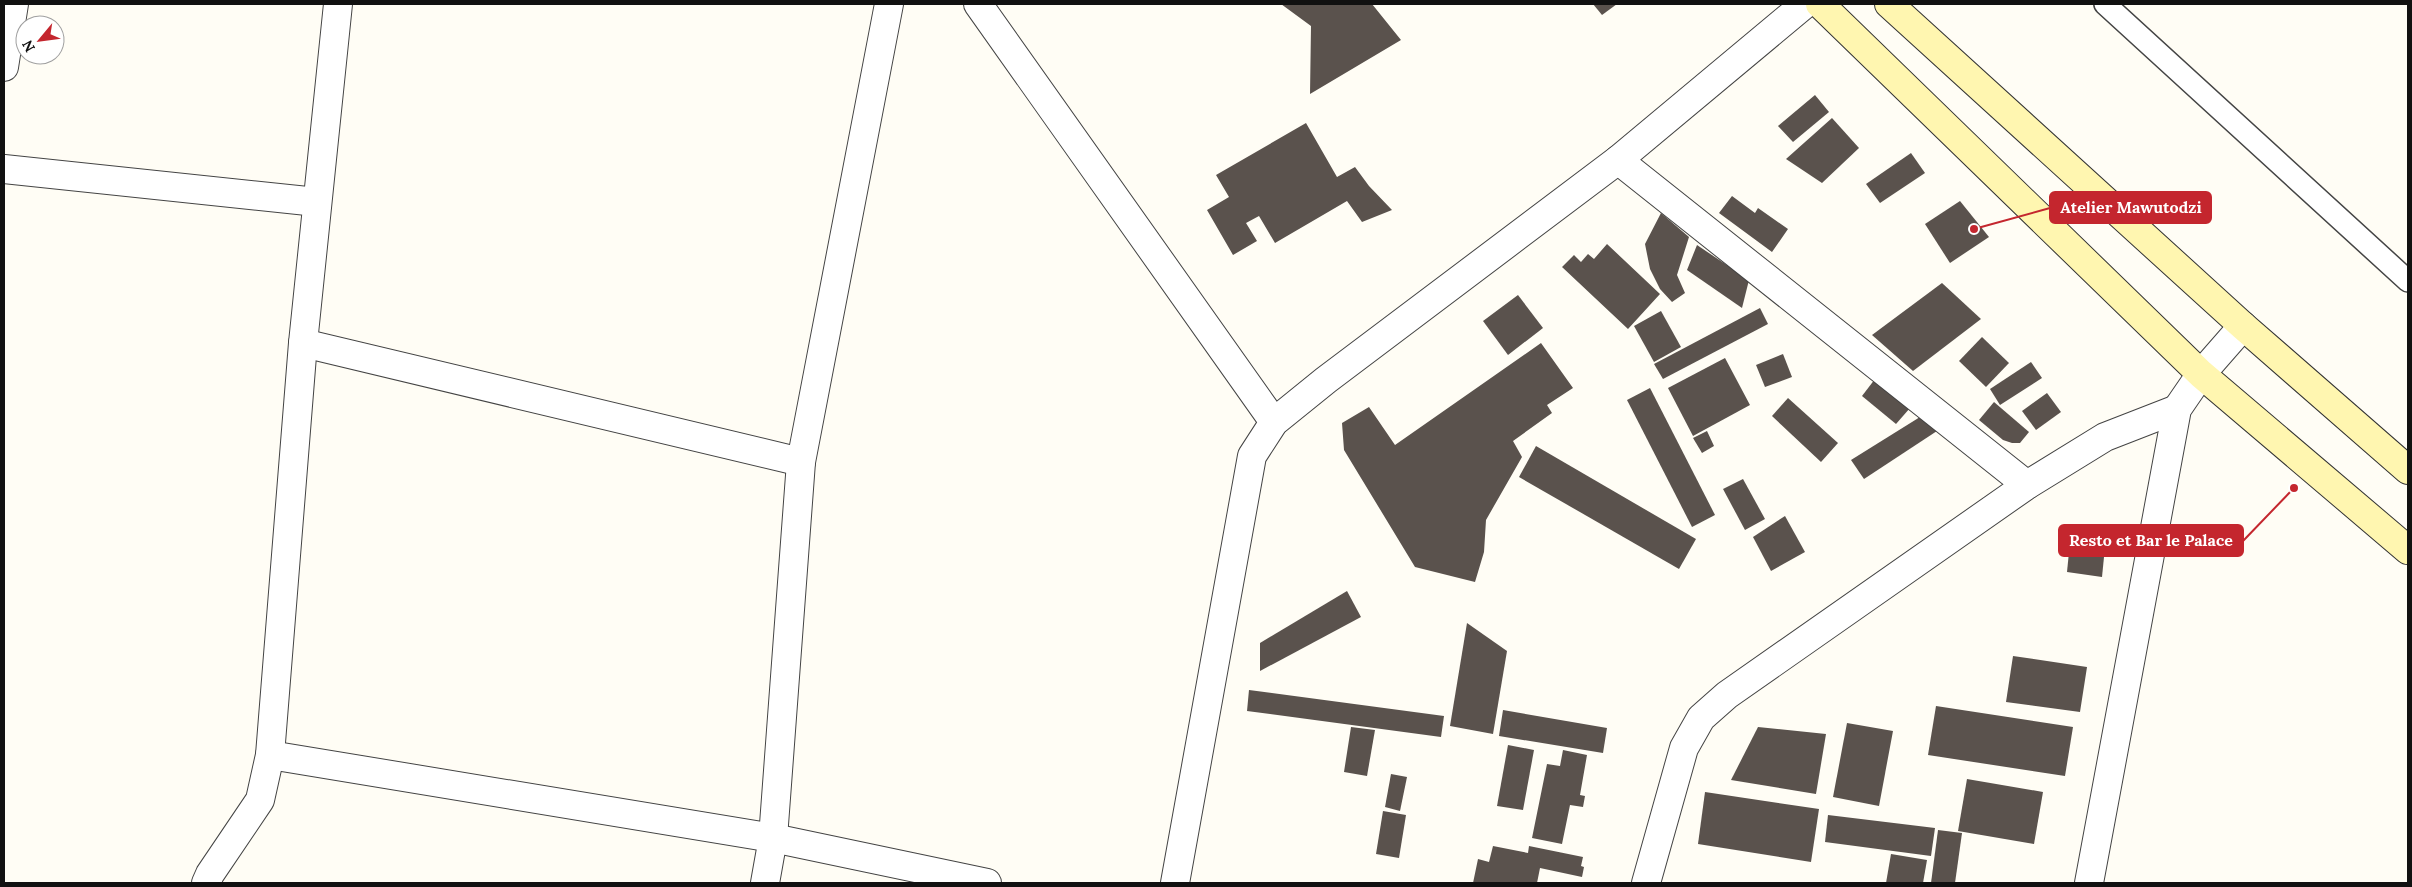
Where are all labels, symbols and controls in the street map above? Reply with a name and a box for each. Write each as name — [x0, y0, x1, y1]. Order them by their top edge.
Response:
north arrow — [15, 15, 65, 65]
text: N — [18, 37, 39, 55]
callout: Atelier Mawutodzi — [2050, 192, 2211, 223]
text: Atelier Mawutodzi — [2060, 197, 2202, 217]
callout: Resto et Bar le Palace — [2059, 525, 2243, 556]
text: Resto et Bar le Palace — [2069, 530, 2233, 550]

